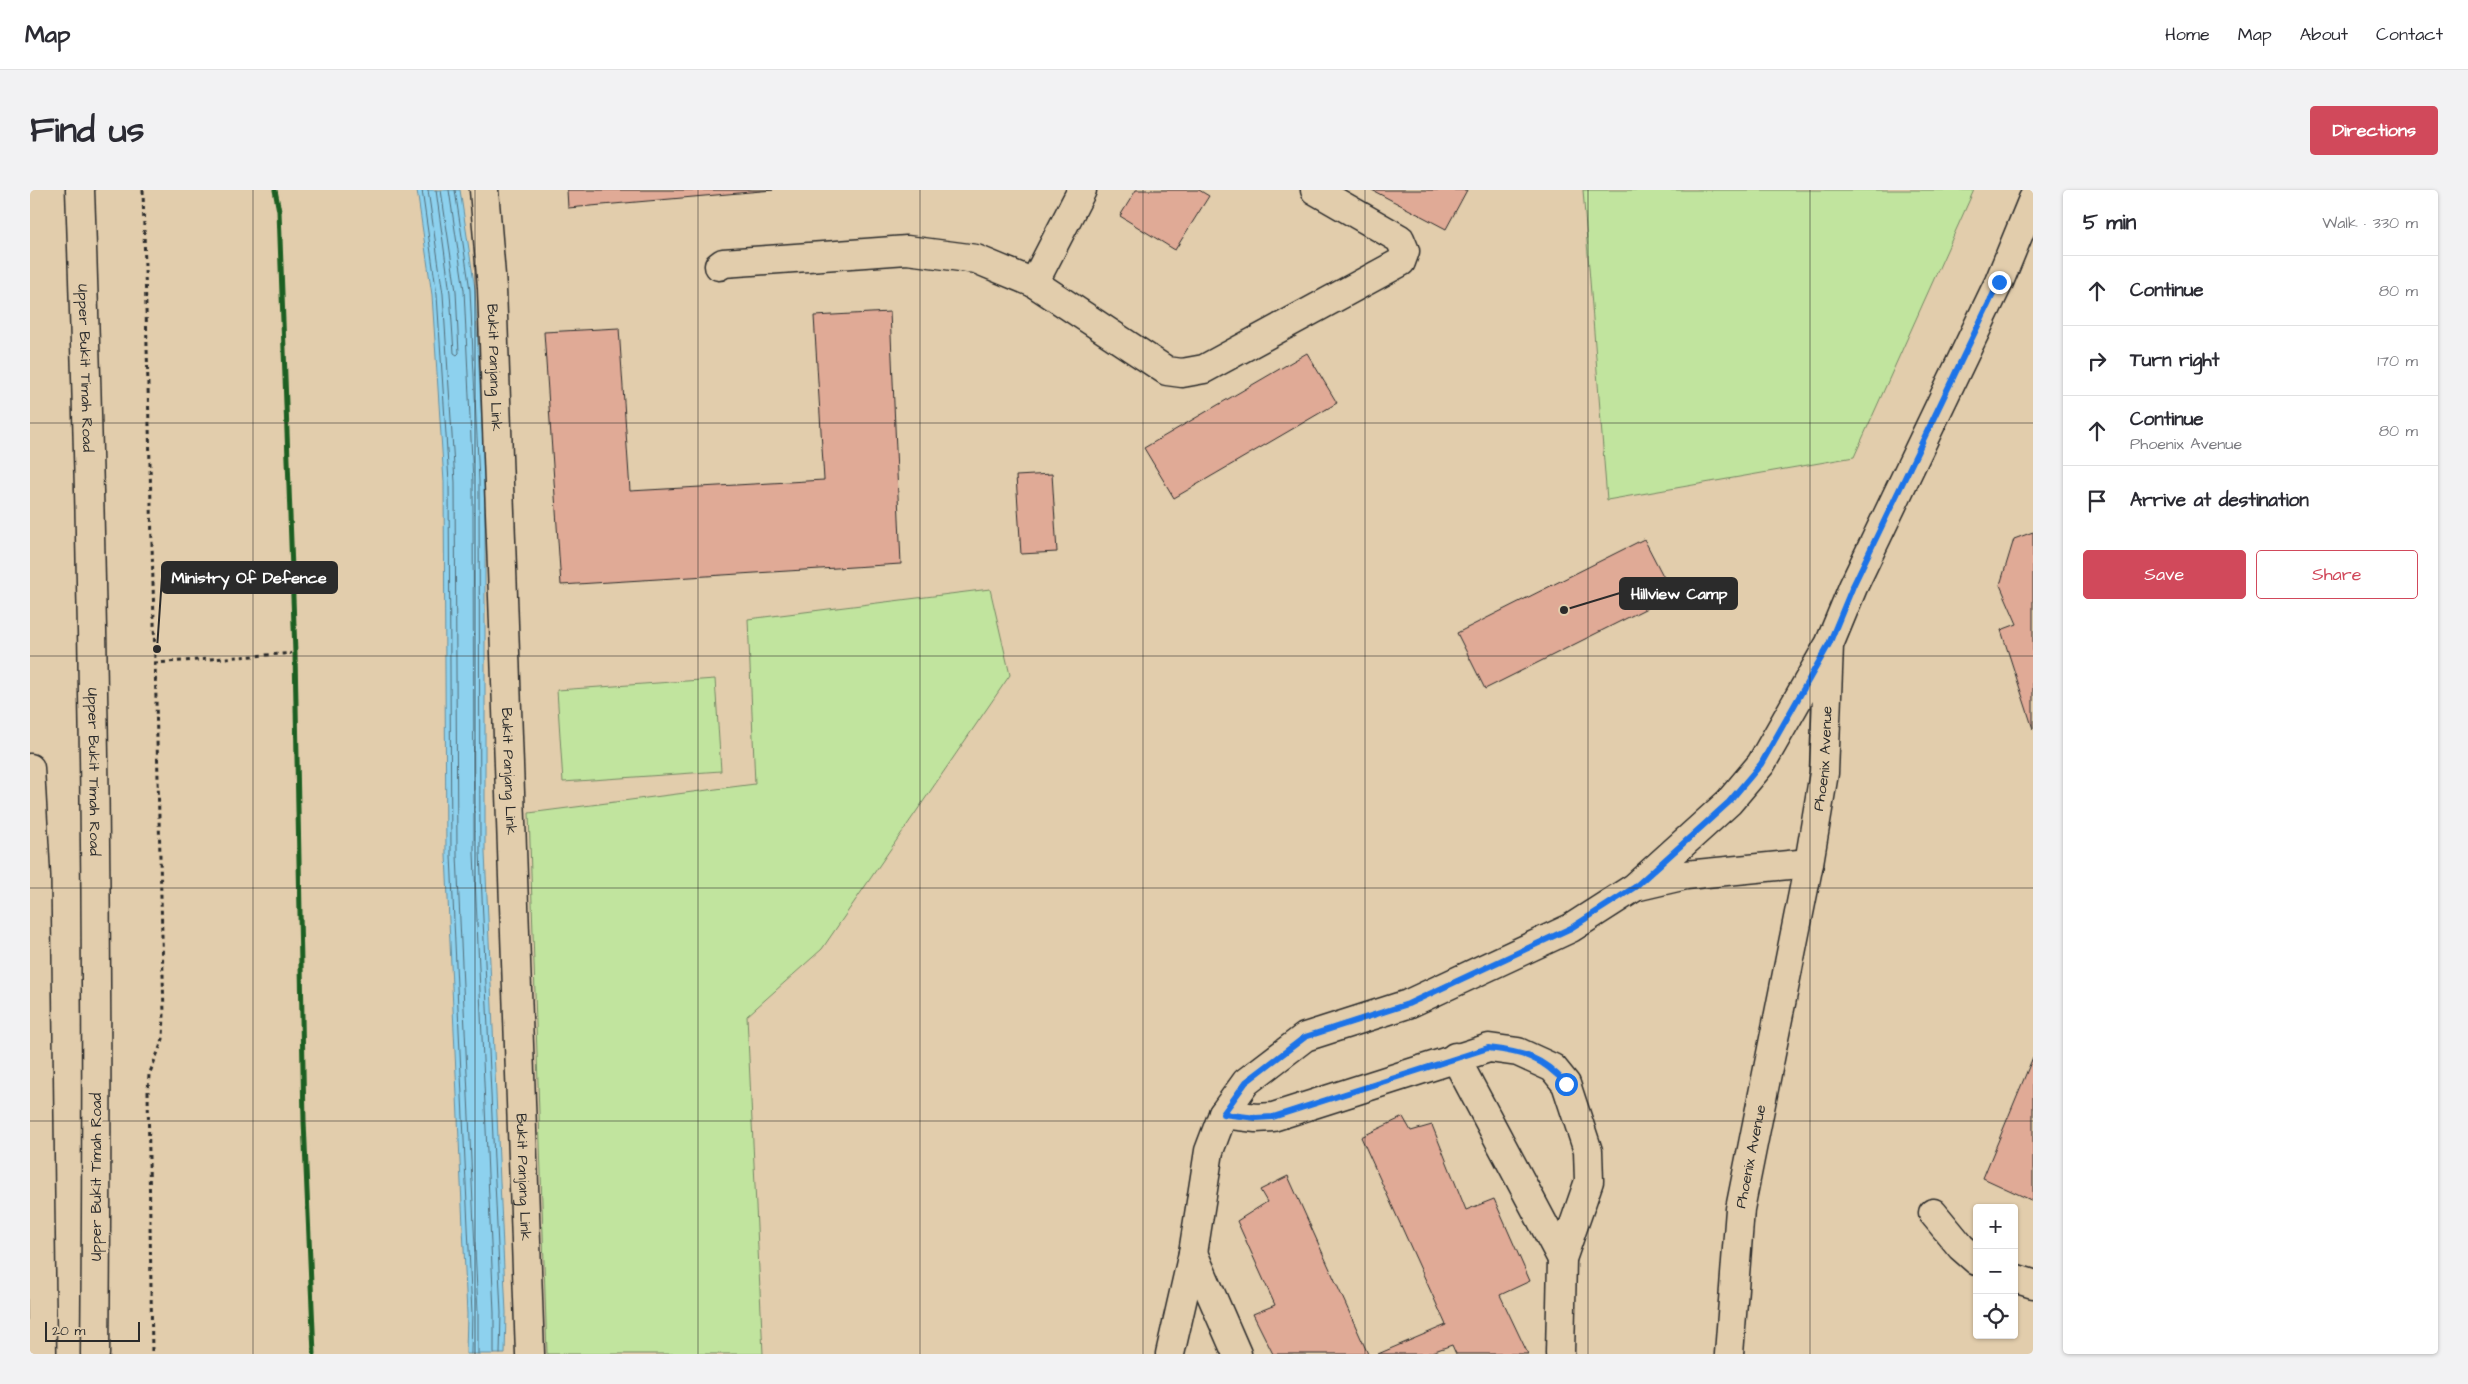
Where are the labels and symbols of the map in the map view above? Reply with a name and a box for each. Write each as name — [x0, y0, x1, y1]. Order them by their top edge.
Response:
route end — [1988, 271, 2011, 294]
street label: Upper Bukit Timah Road — [72, 283, 98, 453]
street label: Bukit Panjang Link — [482, 304, 507, 432]
callout: Ministry Of Defence — [162, 562, 337, 593]
text: Ministry Of Defence — [171, 567, 327, 590]
callout: Hillview Camp — [1620, 578, 1737, 609]
text: Hillview Camp — [1631, 583, 1727, 605]
street label: Upper Bukit Timah Road — [82, 687, 105, 856]
street label: Phoenix Avenue — [1808, 706, 1838, 812]
street label: Bukit Panjang Link — [496, 707, 521, 835]
route start — [1555, 1073, 1578, 1096]
street label: Upper Bukit Timah Road — [86, 1093, 107, 1261]
street label: Phoenix Avenue — [1730, 1103, 1772, 1210]
street label: Bukit Panjang Link — [510, 1113, 536, 1241]
scale bar — [45, 1319, 140, 1342]

